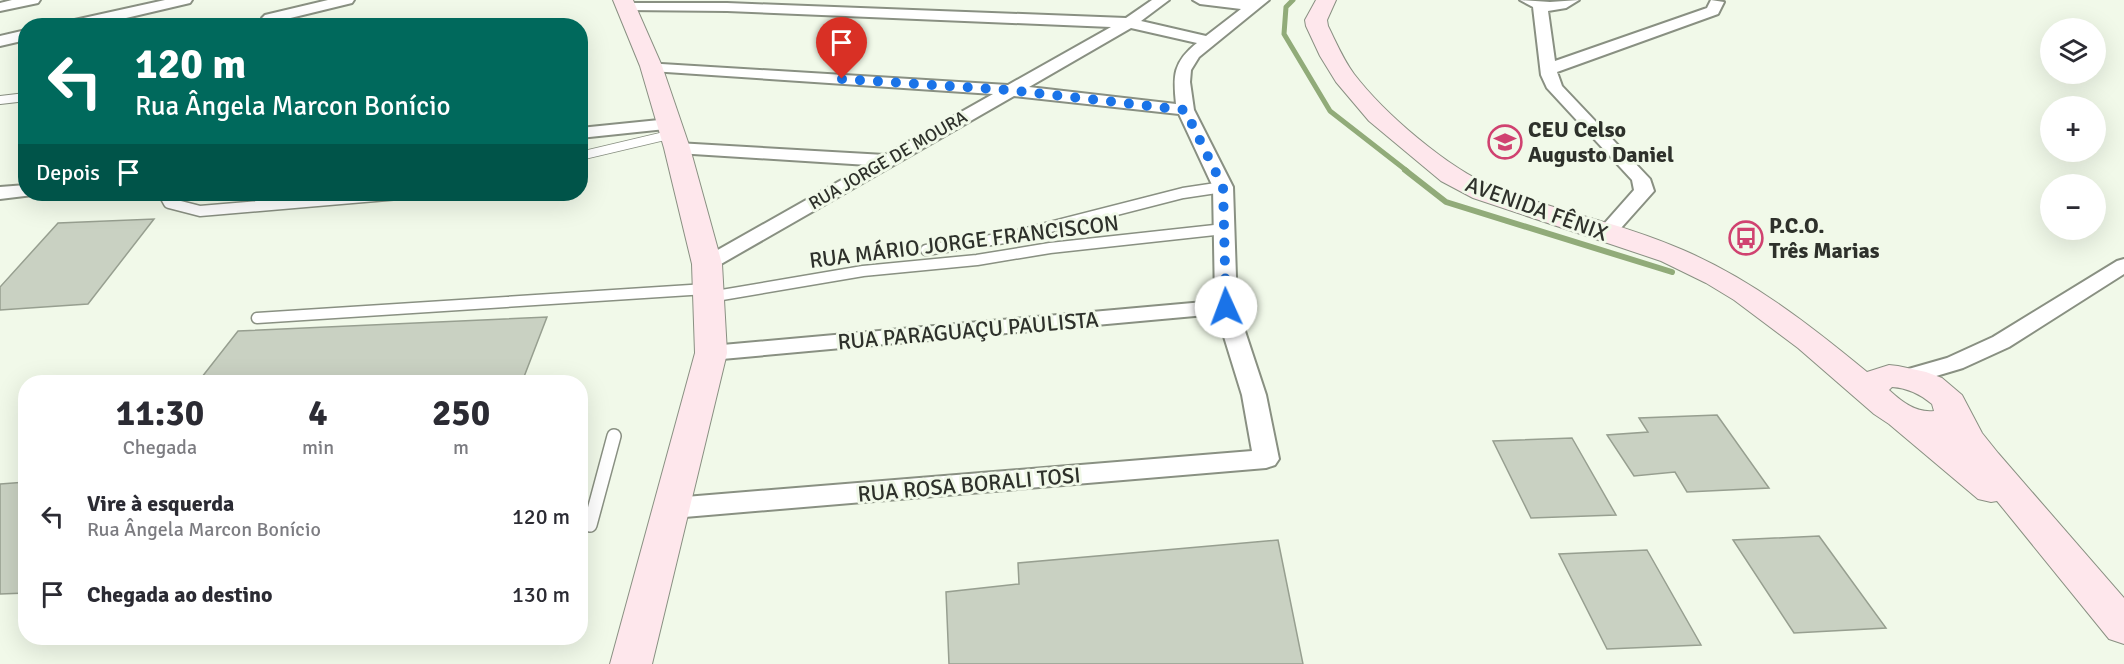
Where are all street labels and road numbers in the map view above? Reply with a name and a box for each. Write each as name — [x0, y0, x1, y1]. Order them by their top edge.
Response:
street label: RUA JORGE DE MOURA — [805, 106, 971, 214]
street label: AVENIDA FÊNIX — [1462, 170, 1612, 247]
street label: RUA MÁRIO JORGE FRANCISCON — [808, 209, 1120, 274]
street label: RUA PARAGUAÇU PAULISTA — [836, 306, 1100, 355]
street label: RUA ROSA BORALI TOSI — [856, 461, 1082, 508]

